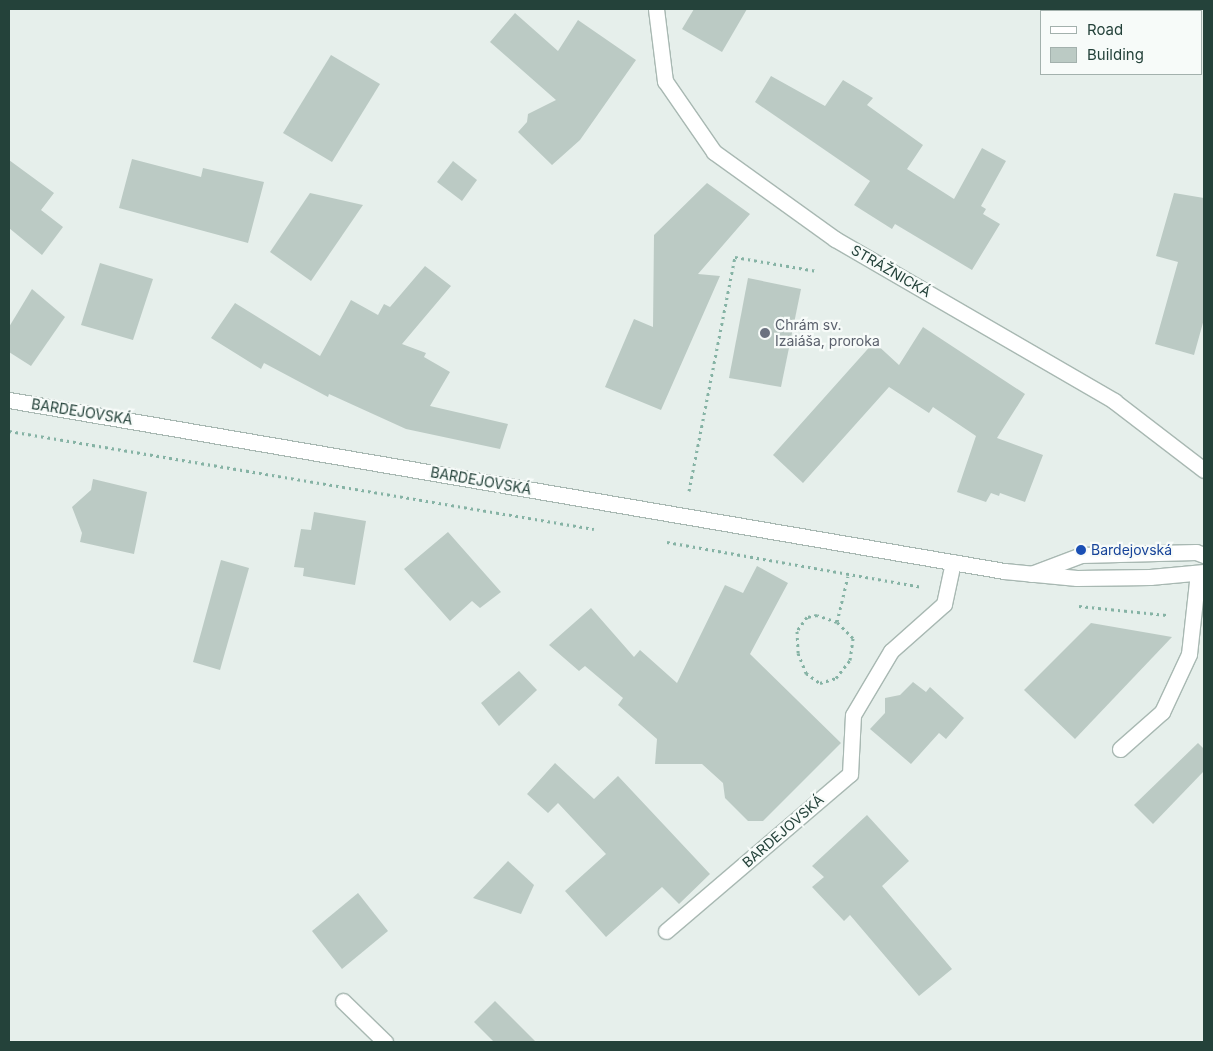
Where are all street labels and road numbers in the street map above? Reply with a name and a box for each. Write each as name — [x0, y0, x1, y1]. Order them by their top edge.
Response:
street label: STRÁŽNICKÁ — [848, 241, 934, 301]
street label: BARDEJOVSKÁ — [30, 396, 134, 428]
street label: BARDEJOVSKÁ — [429, 464, 533, 498]
street label: BARDEJOVSKÁ — [739, 791, 827, 871]

